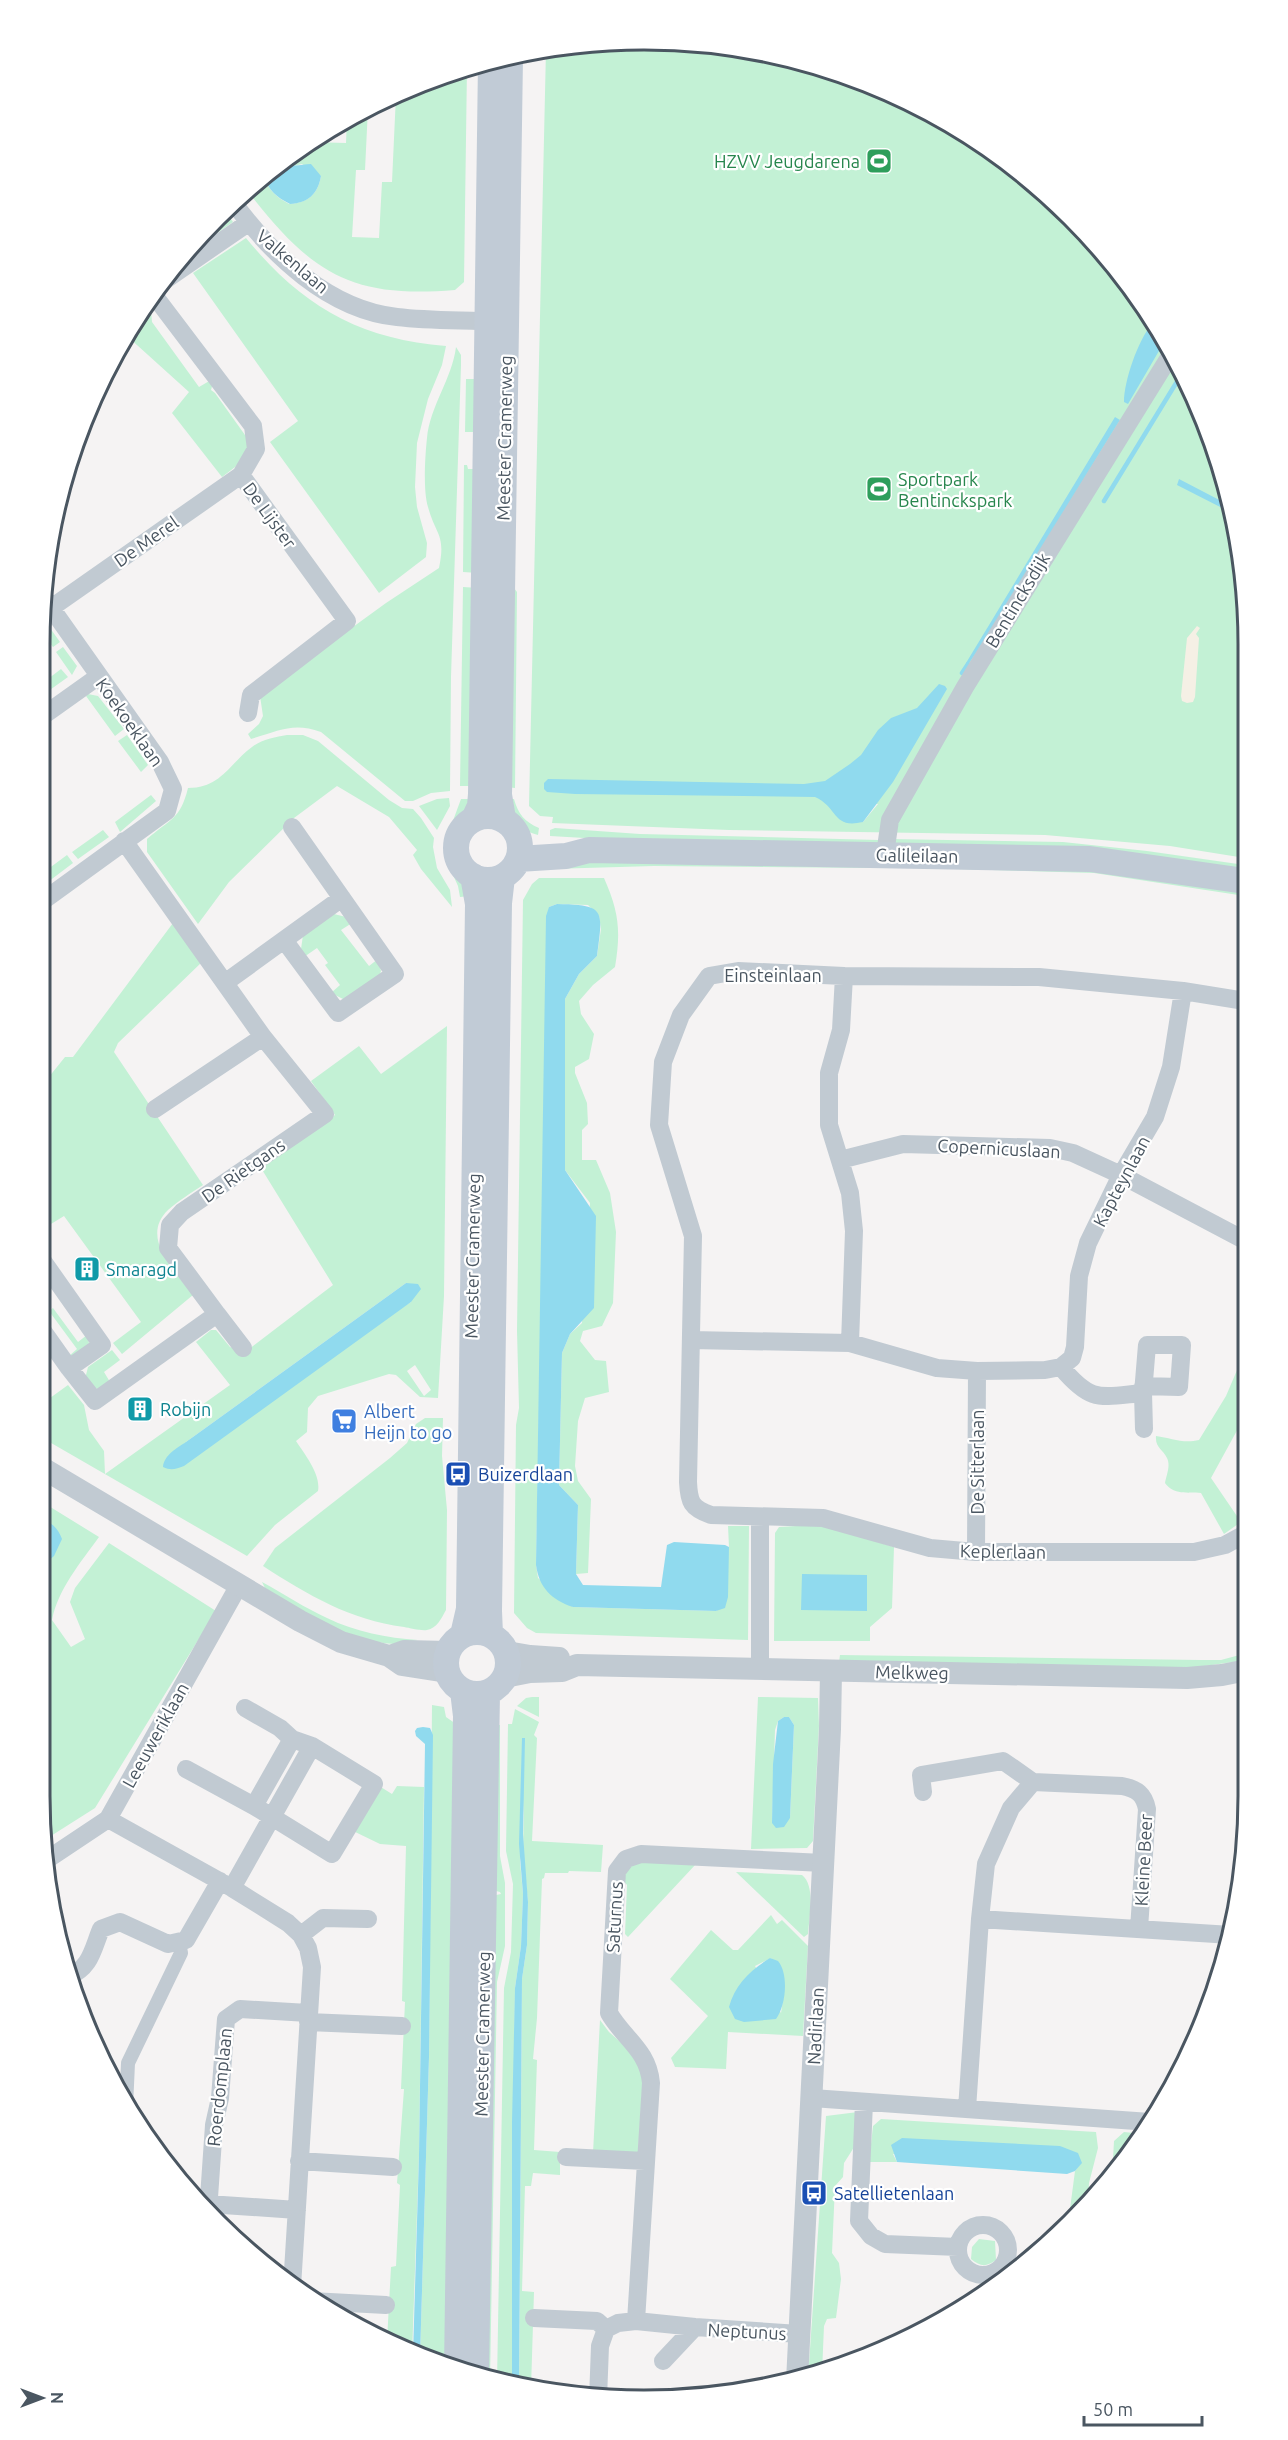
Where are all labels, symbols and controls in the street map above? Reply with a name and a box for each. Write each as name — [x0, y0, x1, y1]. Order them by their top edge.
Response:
sports icon: HZVV Jeugdarena — [864, 146, 894, 176]
place label: HZVV Jeugdarena — [714, 151, 860, 171]
street label: Valkenlaan — [253, 225, 333, 297]
street label: Meester Cramerweg — [493, 355, 515, 521]
place label: Sportpark Bentinckspark — [898, 469, 1012, 510]
sports icon: Sportpark Bentinckspark — [864, 474, 894, 504]
street label: De Lijster — [239, 478, 301, 552]
street label: De Merel — [110, 511, 182, 570]
street label: Bentincksdijk — [981, 549, 1053, 651]
street label: Koekoeklaan — [92, 674, 168, 770]
street label: Galileilaan — [875, 844, 959, 866]
street label: Einsteinlaan — [724, 965, 822, 985]
street label: Kapteynlaan — [1089, 1132, 1153, 1230]
street label: De Rietgans — [198, 1134, 289, 1206]
street label: Copernicuslaan — [937, 1135, 1061, 1161]
street label: Meester Cramerweg — [461, 1173, 483, 1339]
building icon: Smaragd — [72, 1254, 102, 1284]
place label: Smaragd — [106, 1259, 177, 1279]
building icon: Robijn — [125, 1394, 155, 1424]
place label: Robijn — [160, 1399, 211, 1419]
place label: Albert Heijn to go — [364, 1401, 452, 1442]
supermarket icon: Albert Heijn to go — [329, 1406, 359, 1436]
street label: De Sitterlaan — [967, 1410, 987, 1514]
bus stop icon: Buizerdlaan — [443, 1459, 473, 1489]
place label: Buizerdlaan — [478, 1464, 573, 1484]
street label: Keplerlaan — [960, 1540, 1046, 1562]
street label: Melkweg — [875, 1661, 949, 1683]
street label: Leeuweriklaan — [118, 1679, 192, 1791]
street label: Kleine Beer — [1131, 1813, 1155, 1907]
street label: Saturnus — [602, 1881, 626, 1953]
street label: Meester Cramerweg — [471, 1951, 493, 2117]
street label: Nadirlaan — [803, 1987, 827, 2065]
street label: Roerdomplaan — [203, 2027, 235, 2147]
bus stop icon: Satellietenlaan — [799, 2178, 829, 2208]
place label: Satellietenlaan — [834, 2183, 954, 2203]
street label: Neptunus — [707, 2319, 787, 2343]
north arrow — [12, 2368, 72, 2428]
scale bar — [1084, 2389, 1202, 2427]
text: N — [48, 2392, 66, 2404]
text: 50 m — [1093, 2399, 1133, 2419]

